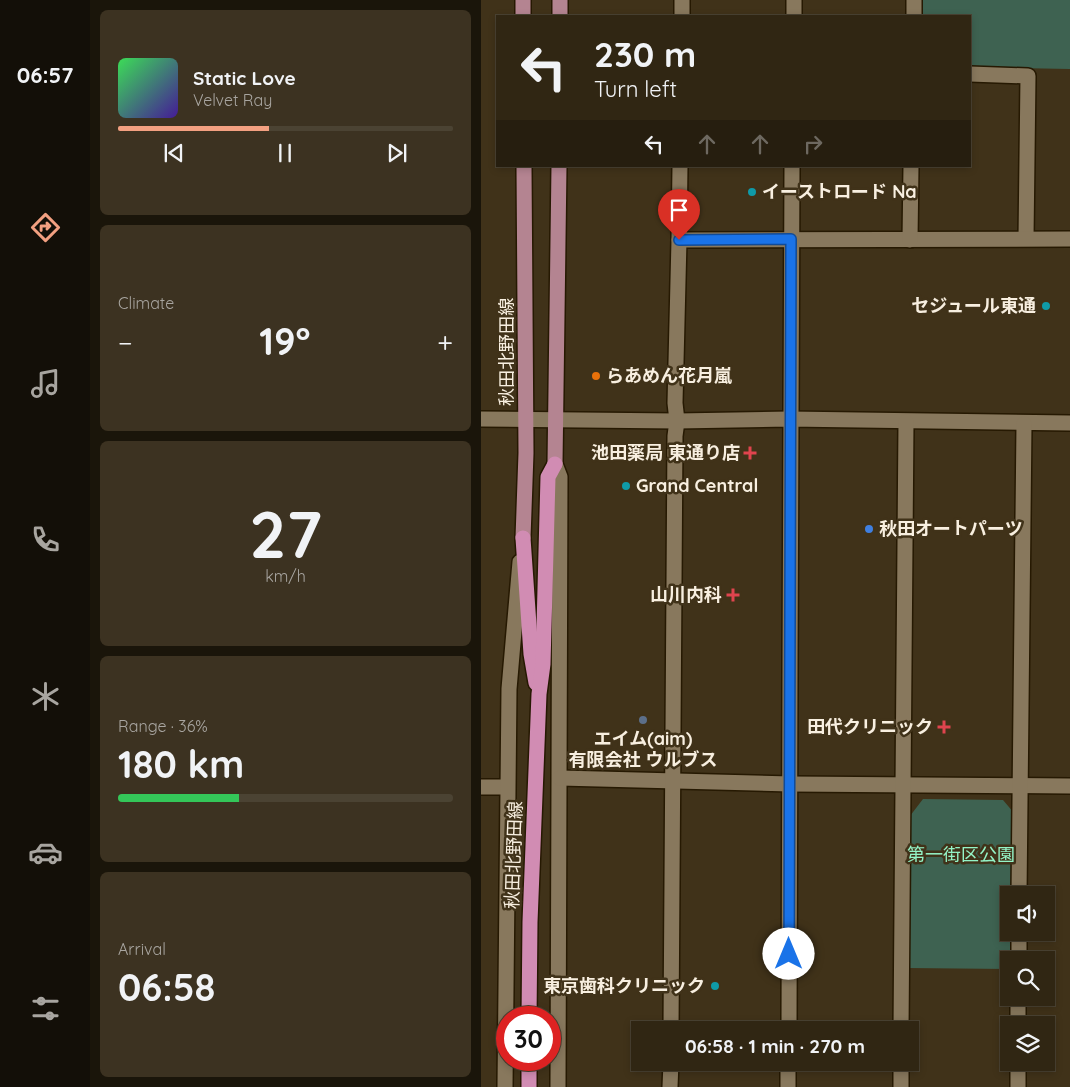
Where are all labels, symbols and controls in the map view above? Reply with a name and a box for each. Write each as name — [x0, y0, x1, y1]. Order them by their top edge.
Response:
text: 230 m — [594, 32, 696, 76]
icon: left — [511, 35, 576, 100]
text: 06:57 — [17, 61, 73, 89]
text: Static Love — [193, 66, 296, 90]
text: Turn left — [594, 75, 677, 103]
text: Velvet Ray — [193, 90, 272, 110]
icon: left — [640, 130, 668, 158]
icon: ahead — [693, 130, 721, 158]
icon: ahead — [746, 130, 774, 158]
icon: right — [799, 130, 827, 158]
icon: previous — [160, 139, 188, 167]
icon: pause — [271, 139, 299, 167]
icon: next — [383, 139, 411, 167]
place label: イーストロード Na — [762, 180, 917, 203]
marker: イーストロード Na — [746, 186, 758, 198]
pin — [658, 189, 700, 240]
icon: arrive — [665, 196, 693, 224]
icon: directions — [28, 210, 63, 245]
text: Climate — [118, 293, 174, 313]
place label: セジュール東通 — [911, 294, 1036, 317]
street label: 秋田北野田線 — [495, 298, 518, 406]
marker: セジュール東通 — [1040, 300, 1052, 312]
text: 19° — [259, 317, 311, 365]
text: − — [118, 325, 133, 360]
text: + — [437, 325, 453, 360]
place label: らあめん花月嵐 — [606, 364, 732, 387]
icon: music — [28, 366, 63, 401]
marker: らあめん花月嵐 — [590, 370, 602, 382]
place label: 池田薬局 東通り店 — [591, 441, 740, 464]
marker: 池田薬局 東通り店 — [744, 447, 756, 459]
place label: Grand Central — [636, 474, 758, 497]
marker: Grand Central — [620, 480, 632, 492]
text: 27 — [249, 493, 322, 574]
place label: 秋田オートパーツ — [879, 517, 1023, 540]
icon: phone — [28, 522, 63, 557]
marker: 秋田オートパーツ — [863, 523, 875, 535]
text: km/h — [265, 566, 306, 586]
place label: 山川内科 — [650, 583, 722, 606]
marker: 山川内科 — [726, 588, 740, 602]
icon: climate — [28, 679, 63, 714]
marker: エイム(aim) 有限会社 ウルブス — [637, 714, 649, 726]
place label: 田代クリニック — [807, 715, 933, 738]
text: Range · 36% — [118, 716, 208, 736]
marker: 田代クリニック — [937, 720, 951, 734]
place label: エイム(aim) 有限会社 ウルブス — [568, 727, 718, 771]
text: 180 km — [118, 740, 244, 788]
street label: 秋田北野田線 — [500, 801, 527, 909]
icon: car — [28, 835, 63, 870]
park label: 第一街区公園 — [907, 843, 1015, 866]
map controls — [1000, 886, 1055, 1071]
button: sound — [1000, 886, 1055, 941]
position arrow — [762, 927, 814, 979]
text: Arrival — [118, 939, 166, 959]
button: search — [1000, 951, 1055, 1006]
text: 06:58 — [118, 963, 215, 1011]
place label: 東京歯科クリニック — [543, 974, 705, 997]
marker: 東京歯科クリニック — [709, 980, 721, 992]
icon: filters — [28, 991, 63, 1026]
speed limit sign: 30 — [496, 1006, 561, 1071]
button: layers — [1000, 1016, 1055, 1071]
text: 06:58 · 1 min · 270 m — [685, 1034, 865, 1058]

